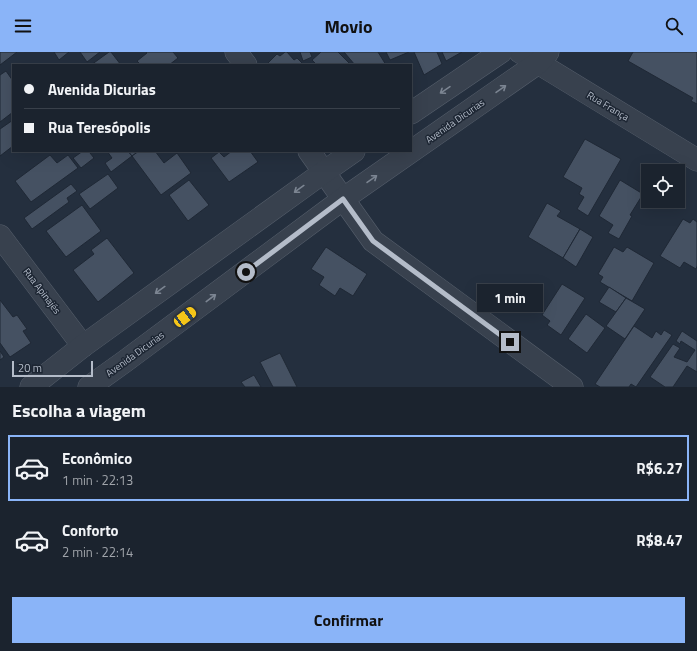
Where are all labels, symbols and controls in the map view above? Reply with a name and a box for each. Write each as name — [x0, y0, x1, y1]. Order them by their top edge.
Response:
text: Movio — [325, 13, 372, 40]
icon: menu — [12, 15, 34, 37]
icon: search — [663, 15, 685, 37]
text: Avenida Dicurias — [48, 78, 156, 101]
one-way arrow — [440, 85, 451, 94]
one-way arrow — [495, 85, 506, 93]
street label: Rua França — [584, 87, 632, 125]
street label: Avenida Dicurias — [422, 95, 488, 147]
text: Rua Teresópolis — [48, 116, 151, 139]
map controls — [641, 164, 685, 208]
button: locate — [641, 164, 685, 208]
one-way arrow — [366, 175, 377, 183]
one-way arrow — [294, 185, 305, 193]
route start — [237, 263, 255, 281]
street label: Rua Apinajés — [20, 265, 65, 317]
callout: 1 min — [477, 284, 543, 312]
one-way arrow — [155, 286, 166, 294]
text: 1 min — [494, 288, 526, 308]
one-way arrow — [205, 294, 216, 302]
car — [172, 305, 198, 329]
street label: Avenida Dicurias — [103, 327, 168, 380]
route end — [501, 333, 519, 351]
scale bar — [12, 359, 93, 378]
text: 20 m — [18, 360, 42, 376]
text: Escolha a viagem — [12, 397, 146, 424]
text: Econômico — [62, 447, 132, 470]
icon: car — [14, 450, 50, 486]
text: R$6.27 — [636, 457, 683, 480]
text: 1 min · 22:13 — [62, 470, 133, 490]
text: Conforto — [62, 519, 119, 542]
icon: car — [14, 522, 50, 558]
text: R$8.47 — [636, 529, 683, 552]
text: 2 min · 22:14 — [62, 542, 133, 562]
button: Confirmar — [12, 597, 685, 643]

